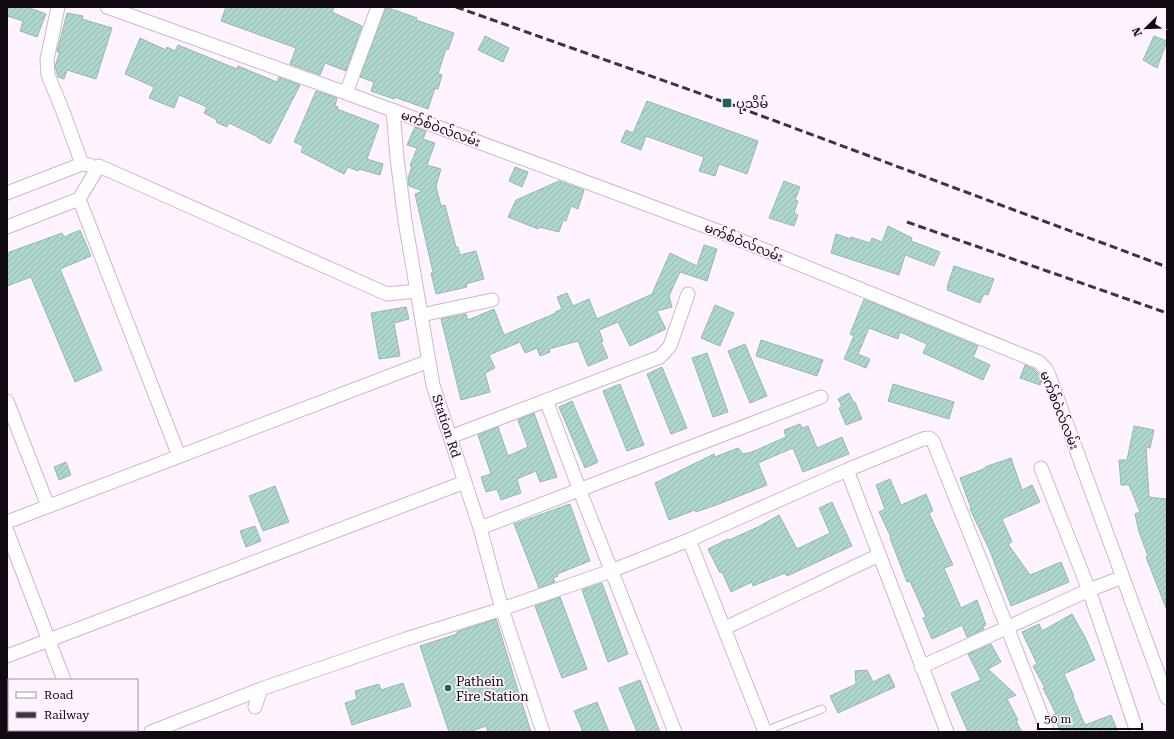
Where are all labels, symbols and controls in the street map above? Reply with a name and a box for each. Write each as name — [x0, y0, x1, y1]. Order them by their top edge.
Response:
north arrow — [1126, 8, 1166, 48]
text: N — [1129, 25, 1145, 38]
place label: ပုသိမ် — [736, 95, 768, 114]
marker: ပုသိမ် — [721, 97, 733, 109]
street label: မက်စ်ဝဲလ်လမ်း — [399, 106, 483, 150]
street label: မက်စ်ဝဲလ်လမ်း — [702, 219, 786, 265]
street label: မက်စ်ဝဲလ်လမ်း — [1037, 368, 1083, 452]
street label: Station Rd — [429, 393, 464, 460]
place label: Pathein Fire Station — [456, 674, 529, 704]
legend — [8, 679, 138, 731]
marker: Pathein Fire Station — [443, 683, 453, 693]
text: Road — [44, 688, 74, 702]
scale bar — [1038, 705, 1142, 731]
text: Railway — [44, 708, 90, 722]
text: 50 m — [1044, 712, 1071, 726]

